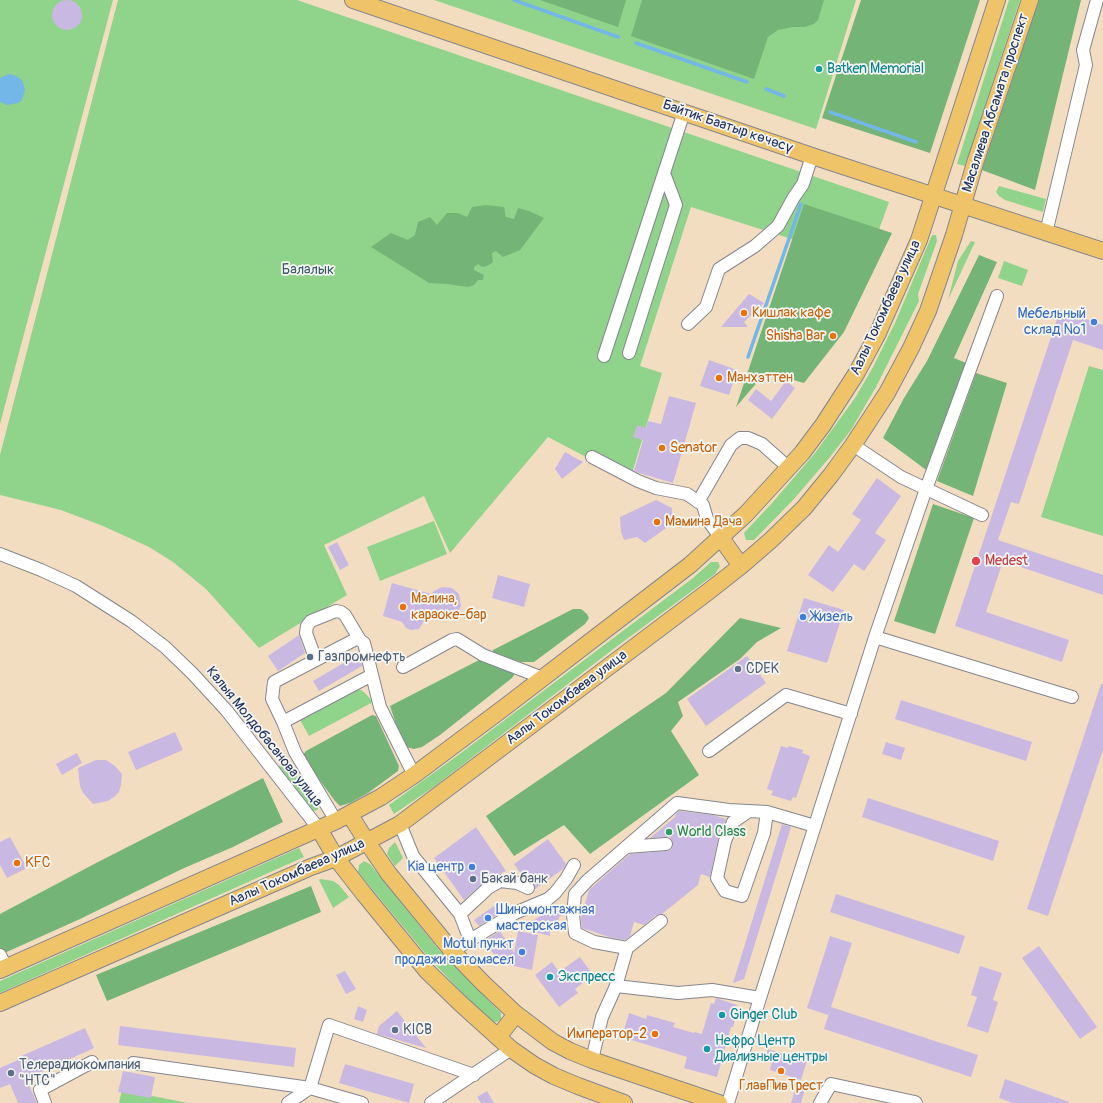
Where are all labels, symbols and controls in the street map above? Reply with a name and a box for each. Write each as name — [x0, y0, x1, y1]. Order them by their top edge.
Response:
street label: Масалиева Абсамата проспект — [959, 12, 1033, 194]
place label: Batken Memorial — [827, 61, 924, 77]
marker: Batken Memorial — [814, 64, 824, 74]
street label: Байтик Баатыр көчөсү — [660, 97, 796, 157]
street label: Аалы Токомбаева улица — [847, 238, 925, 378]
park label: Балалык — [282, 262, 334, 278]
place label: Кишлак кафе — [752, 305, 831, 321]
place label: Мебельный склад №1 — [1018, 306, 1086, 338]
marker: Кишлак кафе — [739, 308, 749, 318]
marker: Мебельный склад №1 — [1089, 317, 1099, 327]
place label: Shisha Bar — [766, 328, 825, 344]
marker: Shisha Bar — [828, 331, 838, 341]
place label: Манхэттен — [727, 370, 793, 386]
marker: Манхэттен — [714, 373, 724, 383]
place label: Senator — [670, 440, 717, 456]
marker: Senator — [657, 443, 667, 453]
place label: Мамина Дача — [665, 514, 742, 530]
marker: Мамина Дача — [652, 517, 662, 527]
place label: Medest — [985, 553, 1028, 569]
marker: Medest — [970, 555, 982, 567]
place label: Малина, караоке-бар — [411, 591, 487, 624]
marker: Малина, караоке-бар — [398, 602, 408, 612]
place label: Жизель — [811, 609, 853, 625]
marker: Жизель — [798, 612, 808, 622]
street label: Аалы Токомбаева улица — [503, 647, 631, 749]
place label: Газпромнефть — [318, 649, 406, 665]
marker: Газпромнефть — [305, 652, 315, 662]
place label: CDEK — [746, 661, 779, 677]
street label: Калыя Молдобасанова улица — [202, 664, 326, 810]
marker: CDEK — [733, 664, 743, 674]
place label: World Class — [677, 824, 746, 840]
marker: World Class — [664, 827, 674, 837]
street label: Аалы Токомбаева улица — [226, 835, 368, 911]
place label: KFC — [25, 855, 51, 871]
marker: KFC — [12, 858, 22, 868]
place label: Kia центр — [407, 859, 464, 875]
marker: Kia центр — [467, 862, 477, 872]
place label: Бакай банк — [481, 871, 548, 887]
marker: Бакай банк — [468, 874, 478, 884]
place label: Шиномонтажная мастерская — [496, 902, 594, 934]
marker: Шиномонтажная мастерская — [483, 913, 493, 923]
place label: Motul пункт продажи автомасел — [395, 936, 514, 968]
marker: Motul пункт продажи автомасел — [517, 947, 527, 957]
place label: Экспресс — [558, 969, 616, 985]
marker: Экспресс — [545, 972, 555, 982]
place label: Ginger Club — [730, 1007, 797, 1023]
marker: Ginger Club — [717, 1010, 727, 1020]
place label: KICB — [403, 1022, 432, 1038]
marker: KICB — [390, 1025, 400, 1035]
place label: Император-2 — [567, 1026, 647, 1042]
marker: Император-2 — [650, 1029, 660, 1039]
place label: Нефро Центр Диализные центры — [715, 1033, 828, 1066]
marker: Нефро Центр Диализные центры — [702, 1044, 712, 1054]
place label: Телерадиокомпания "НТС" — [19, 1057, 141, 1090]
marker: ГлавПивТрест — [776, 1066, 786, 1076]
marker: Телерадиокомпания "НТС" — [6, 1068, 16, 1078]
place label: ГлавПивТрест — [739, 1078, 823, 1094]

